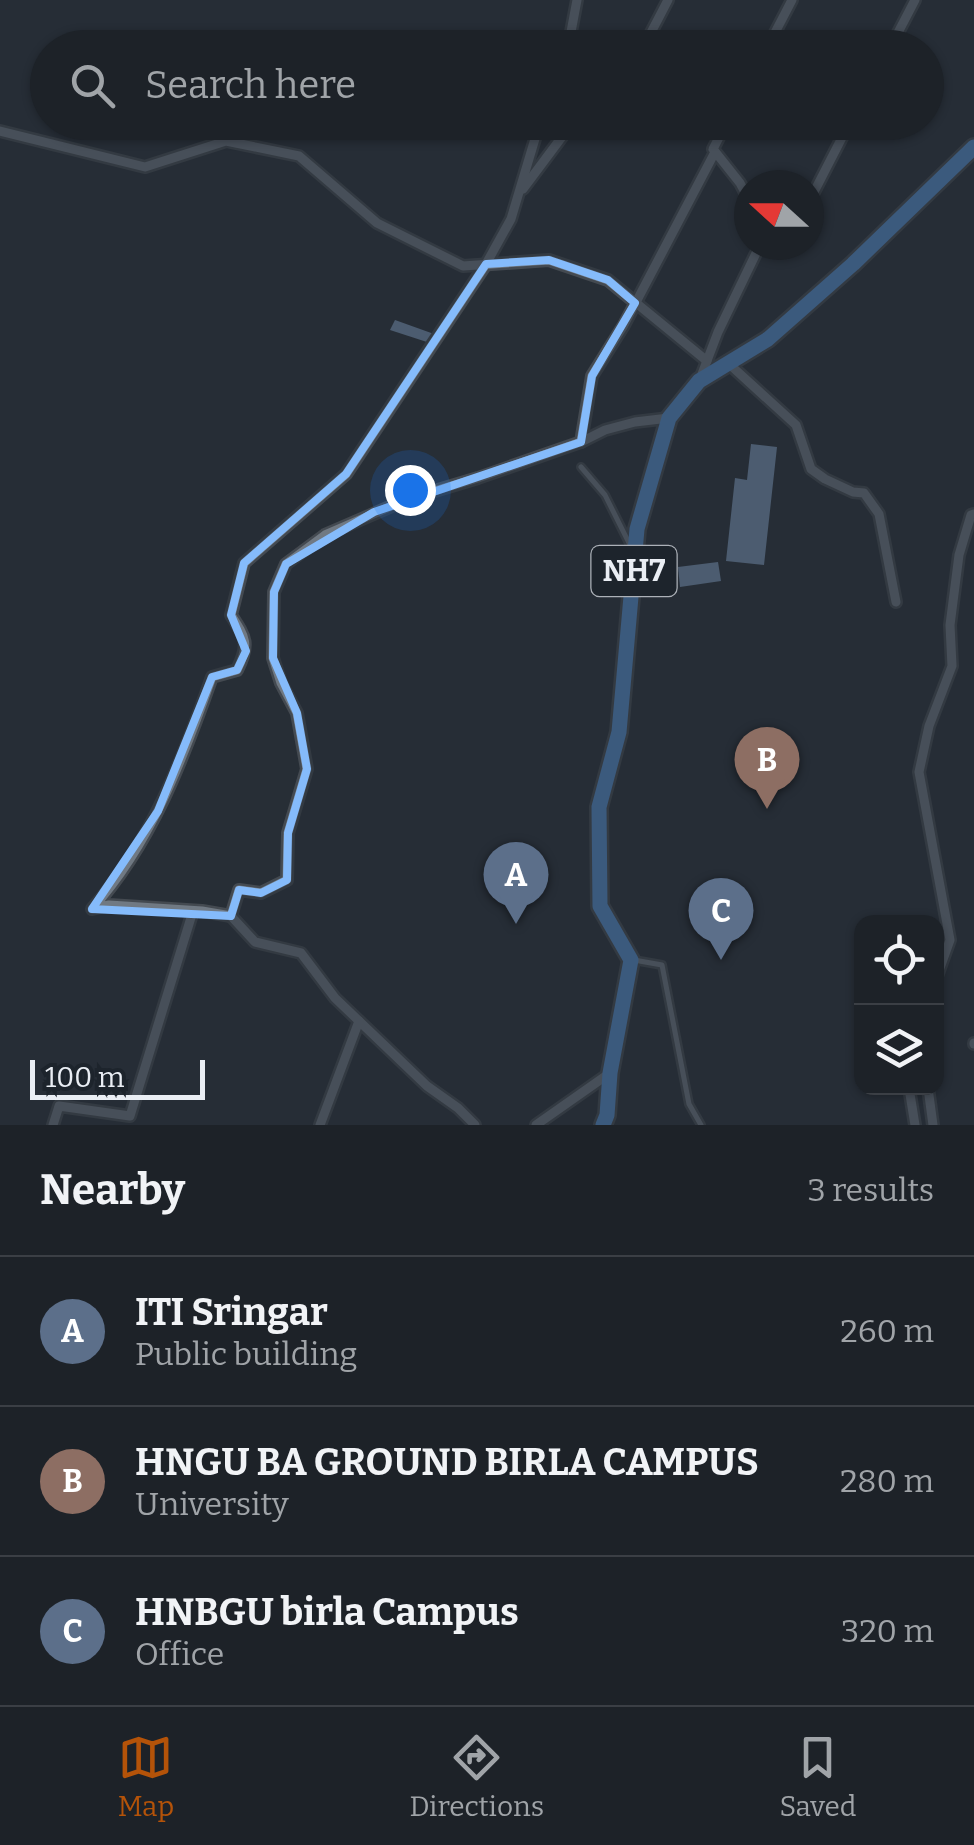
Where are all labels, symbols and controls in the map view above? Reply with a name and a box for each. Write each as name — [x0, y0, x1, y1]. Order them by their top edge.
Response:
search box — [30, 30, 944, 140]
icon: search — [65, 58, 120, 113]
text: Search here — [145, 62, 356, 108]
north arrow — [734, 170, 824, 260]
your location — [385, 465, 436, 516]
road number: NH7 — [592, 546, 676, 596]
pin: B — [734, 726, 800, 809]
pin: A — [484, 842, 548, 924]
pin: C — [688, 878, 754, 960]
map controls — [854, 915, 944, 1095]
button: locate — [854, 915, 944, 1005]
button: layers — [854, 1005, 944, 1095]
scale bar — [30, 1055, 205, 1100]
text: 100 m — [45, 1061, 125, 1094]
text: Nearby — [40, 1165, 185, 1215]
text: 3 results — [808, 1171, 934, 1209]
text: ITI Sringar — [135, 1289, 328, 1335]
text: A — [61, 1312, 84, 1350]
text: 260 m — [840, 1312, 934, 1350]
text: Public building — [135, 1335, 357, 1373]
text: HNGU BA GROUND BIRLA CAMPUS — [135, 1439, 759, 1485]
text: B — [62, 1462, 83, 1500]
text: 280 m — [840, 1462, 934, 1500]
text: University — [135, 1485, 289, 1523]
text: HNBGU birla Campus — [135, 1589, 519, 1635]
text: C — [62, 1612, 83, 1650]
text: 320 m — [841, 1612, 934, 1650]
text: Office — [135, 1635, 224, 1673]
tab: Map — [118, 1730, 174, 1823]
tab: Directions — [409, 1730, 544, 1823]
tab: Saved — [779, 1730, 856, 1823]

